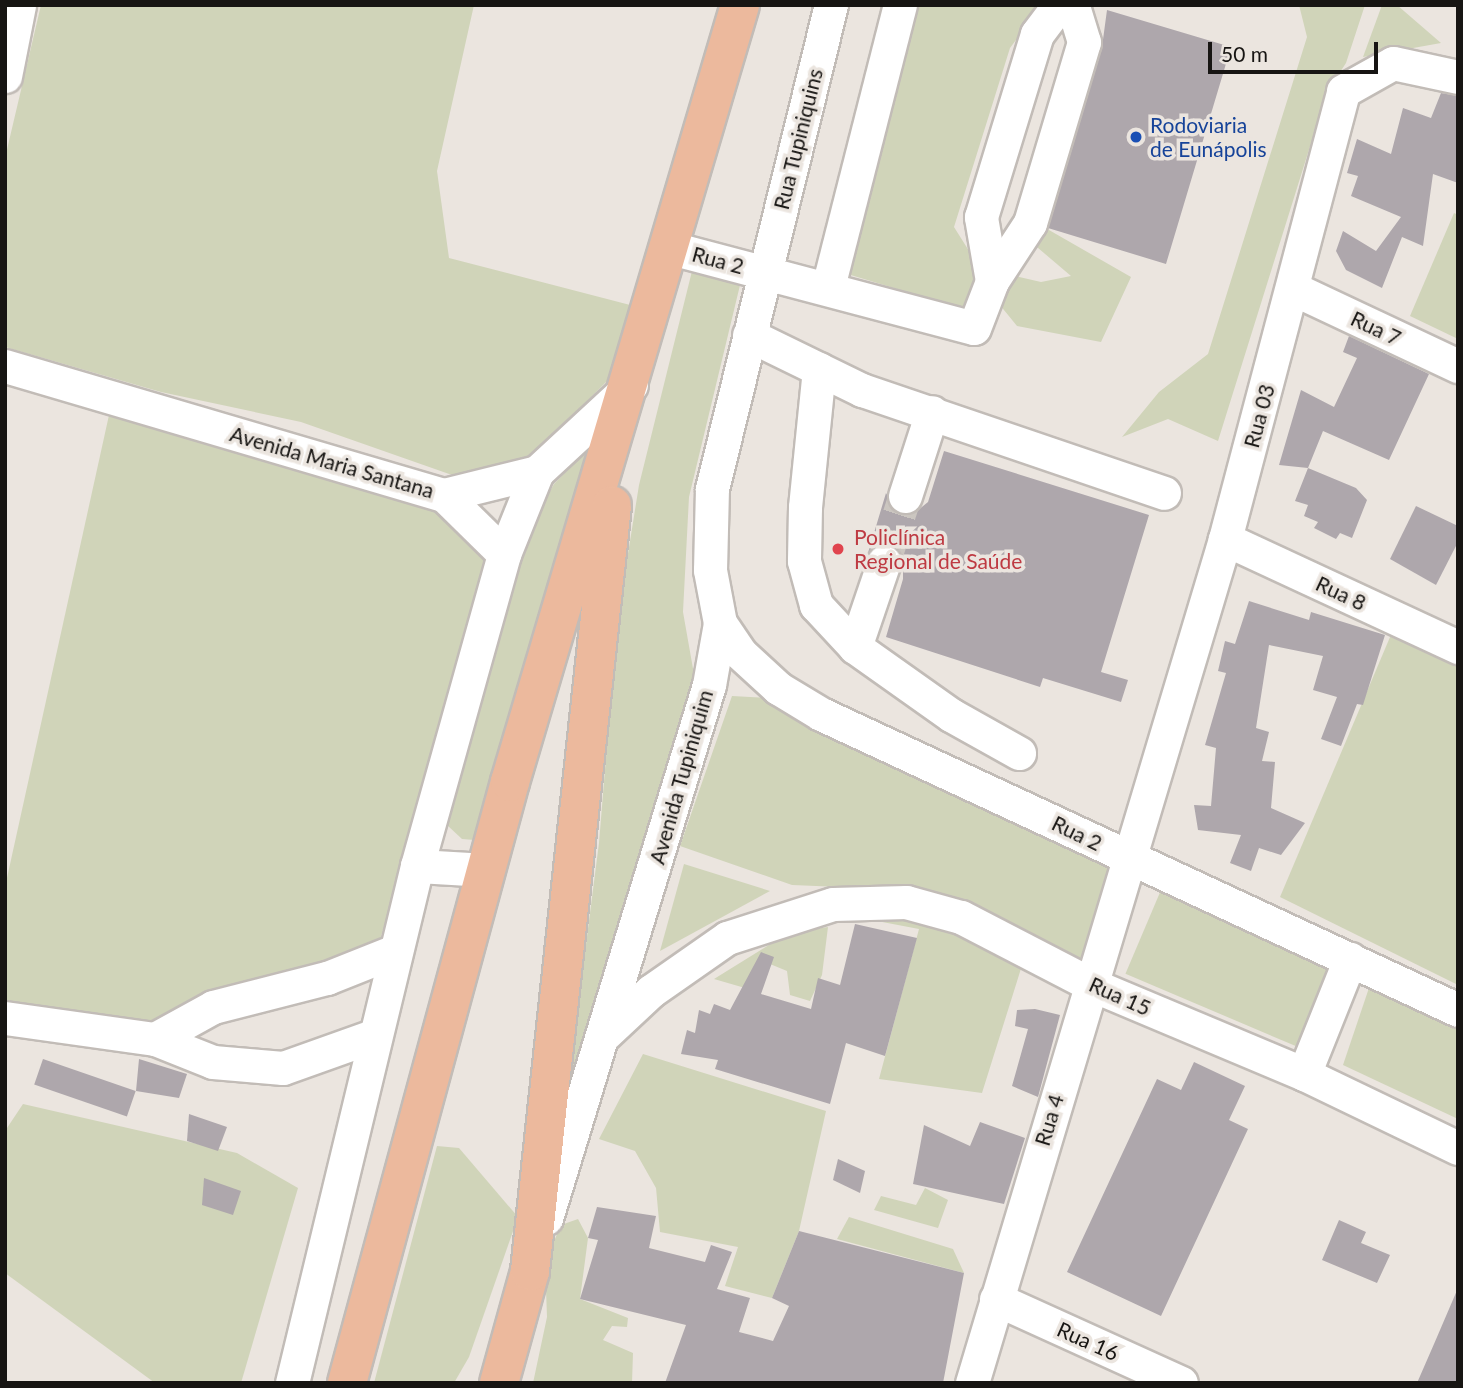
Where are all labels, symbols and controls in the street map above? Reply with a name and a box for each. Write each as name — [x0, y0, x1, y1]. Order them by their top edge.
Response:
scale bar — [1211, 28, 1381, 72]
text: 50 m — [1221, 41, 1268, 66]
street label: Rua Tupiniquins — [768, 66, 828, 212]
place label: Rodoviaria de Eunápolis — [1150, 112, 1267, 162]
marker: Rodoviaria de Eunápolis — [1128, 129, 1144, 145]
street label: Rua 2 — [689, 241, 747, 279]
street label: Rua 7 — [1347, 306, 1405, 350]
street label: Rua 03 — [1238, 382, 1280, 450]
street label: Avenida Maria Santana — [227, 421, 437, 503]
place label: Policlínica Regional de Saúde — [854, 524, 1022, 574]
marker: Policlínica Regional de Saúde — [828, 539, 848, 559]
street label: Rua 8 — [1312, 571, 1370, 615]
street label: Avenida Tupiniquim — [644, 687, 718, 867]
street label: Rua 2 — [1048, 810, 1106, 856]
street label: Rua 15 — [1085, 971, 1155, 1021]
street label: Rua 4 — [1029, 1091, 1069, 1149]
street label: Rua 16 — [1053, 1316, 1123, 1366]

